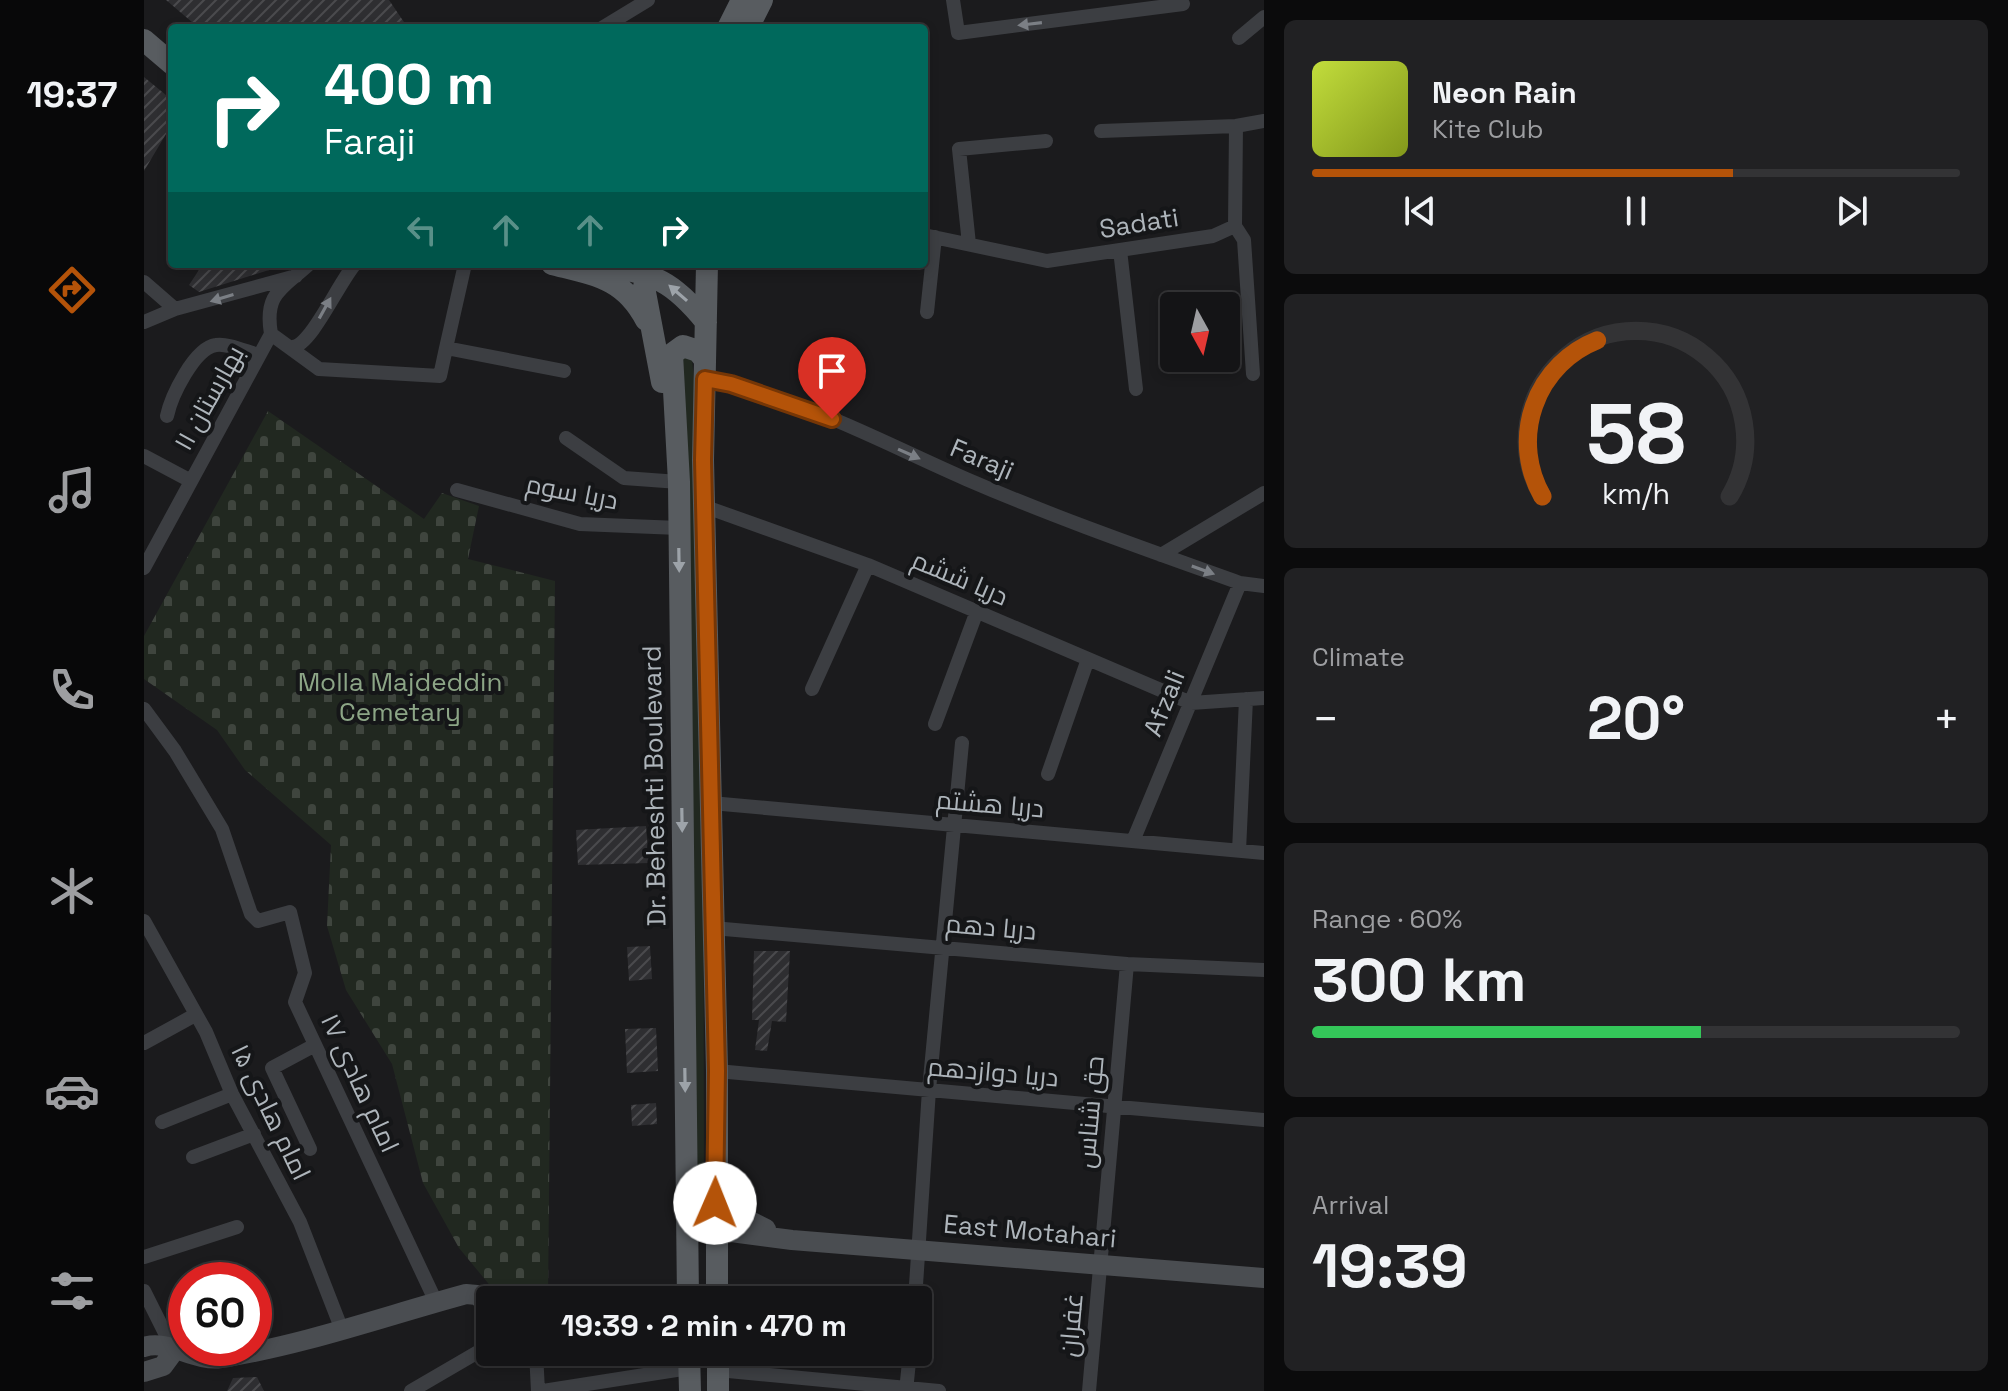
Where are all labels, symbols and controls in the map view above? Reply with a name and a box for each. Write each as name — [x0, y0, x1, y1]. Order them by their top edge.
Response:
one-way arrow — [1017, 18, 1042, 31]
text: 400 m — [324, 49, 494, 120]
icon: right — [192, 56, 296, 160]
text: 19:37 — [26, 72, 118, 118]
text: Neon Rain — [1432, 73, 1577, 112]
text: Kite Club — [1432, 112, 1544, 146]
text: Faraji — [324, 119, 415, 165]
icon: previous — [1398, 189, 1442, 233]
icon: pause — [1614, 189, 1658, 233]
icon: next — [1830, 189, 1874, 233]
street label: Sadati — [1097, 200, 1181, 246]
icon: left — [400, 208, 444, 252]
icon: ahead — [484, 208, 528, 252]
icon: ahead — [568, 208, 612, 252]
icon: right — [652, 208, 696, 252]
icon: directions — [44, 262, 100, 318]
one-way arrow — [669, 285, 689, 302]
one-way arrow — [209, 292, 233, 305]
north arrow — [1160, 292, 1240, 372]
map controls — [1160, 292, 1240, 372]
one-way arrow — [318, 297, 332, 319]
pin — [798, 337, 866, 419]
street label: بهارستان ۱۱ — [166, 339, 252, 457]
icon: arrive — [810, 349, 854, 393]
text: 58 — [1586, 381, 1686, 487]
street label: Faraji — [945, 430, 1019, 488]
one-way arrow — [897, 447, 921, 460]
icon: music — [44, 462, 100, 518]
street label: دریا سوم — [523, 466, 621, 519]
text: km/h — [1602, 476, 1670, 512]
street label: دریا ششم — [906, 542, 1013, 614]
one-way arrow — [673, 548, 686, 573]
one-way arrow — [1191, 564, 1215, 577]
text: Climate — [1312, 640, 1405, 674]
street label: Dr. Beheshti Boulevard — [635, 645, 673, 927]
icon: phone — [44, 662, 100, 718]
park label: Molla Majdeddin Cemetary — [298, 665, 502, 729]
street label: Afzali — [1135, 665, 1193, 741]
text: 20° — [1587, 680, 1685, 757]
text: − — [1312, 691, 1339, 747]
text: + — [1933, 691, 1960, 747]
street label: دریا هشتم — [934, 782, 1046, 827]
one-way arrow — [676, 808, 688, 833]
icon: climate — [44, 863, 100, 919]
text: Range · 60% — [1312, 902, 1462, 936]
street label: دریا دهم — [944, 906, 1038, 949]
text: 300 km — [1312, 942, 1527, 1019]
street label: امام هادی ۱۷ — [312, 1008, 407, 1158]
street label: امام هادی ۱۵ — [223, 1038, 319, 1186]
street label: دریا دوازدهم — [926, 1049, 1060, 1096]
street label: حق شناس — [1068, 1054, 1112, 1170]
icon: car — [44, 1063, 100, 1119]
one-way arrow — [679, 1068, 691, 1093]
position arrow — [673, 1161, 757, 1245]
text: Arrival — [1312, 1188, 1389, 1222]
street label: East Motahari — [942, 1207, 1118, 1255]
text: 19:39 — [1312, 1228, 1468, 1305]
speed limit sign: 60 — [168, 1262, 272, 1366]
icon: filters — [44, 1263, 100, 1319]
street label: غفران — [1051, 1292, 1091, 1358]
text: 19:39 · 2 min · 470 m — [561, 1306, 847, 1345]

